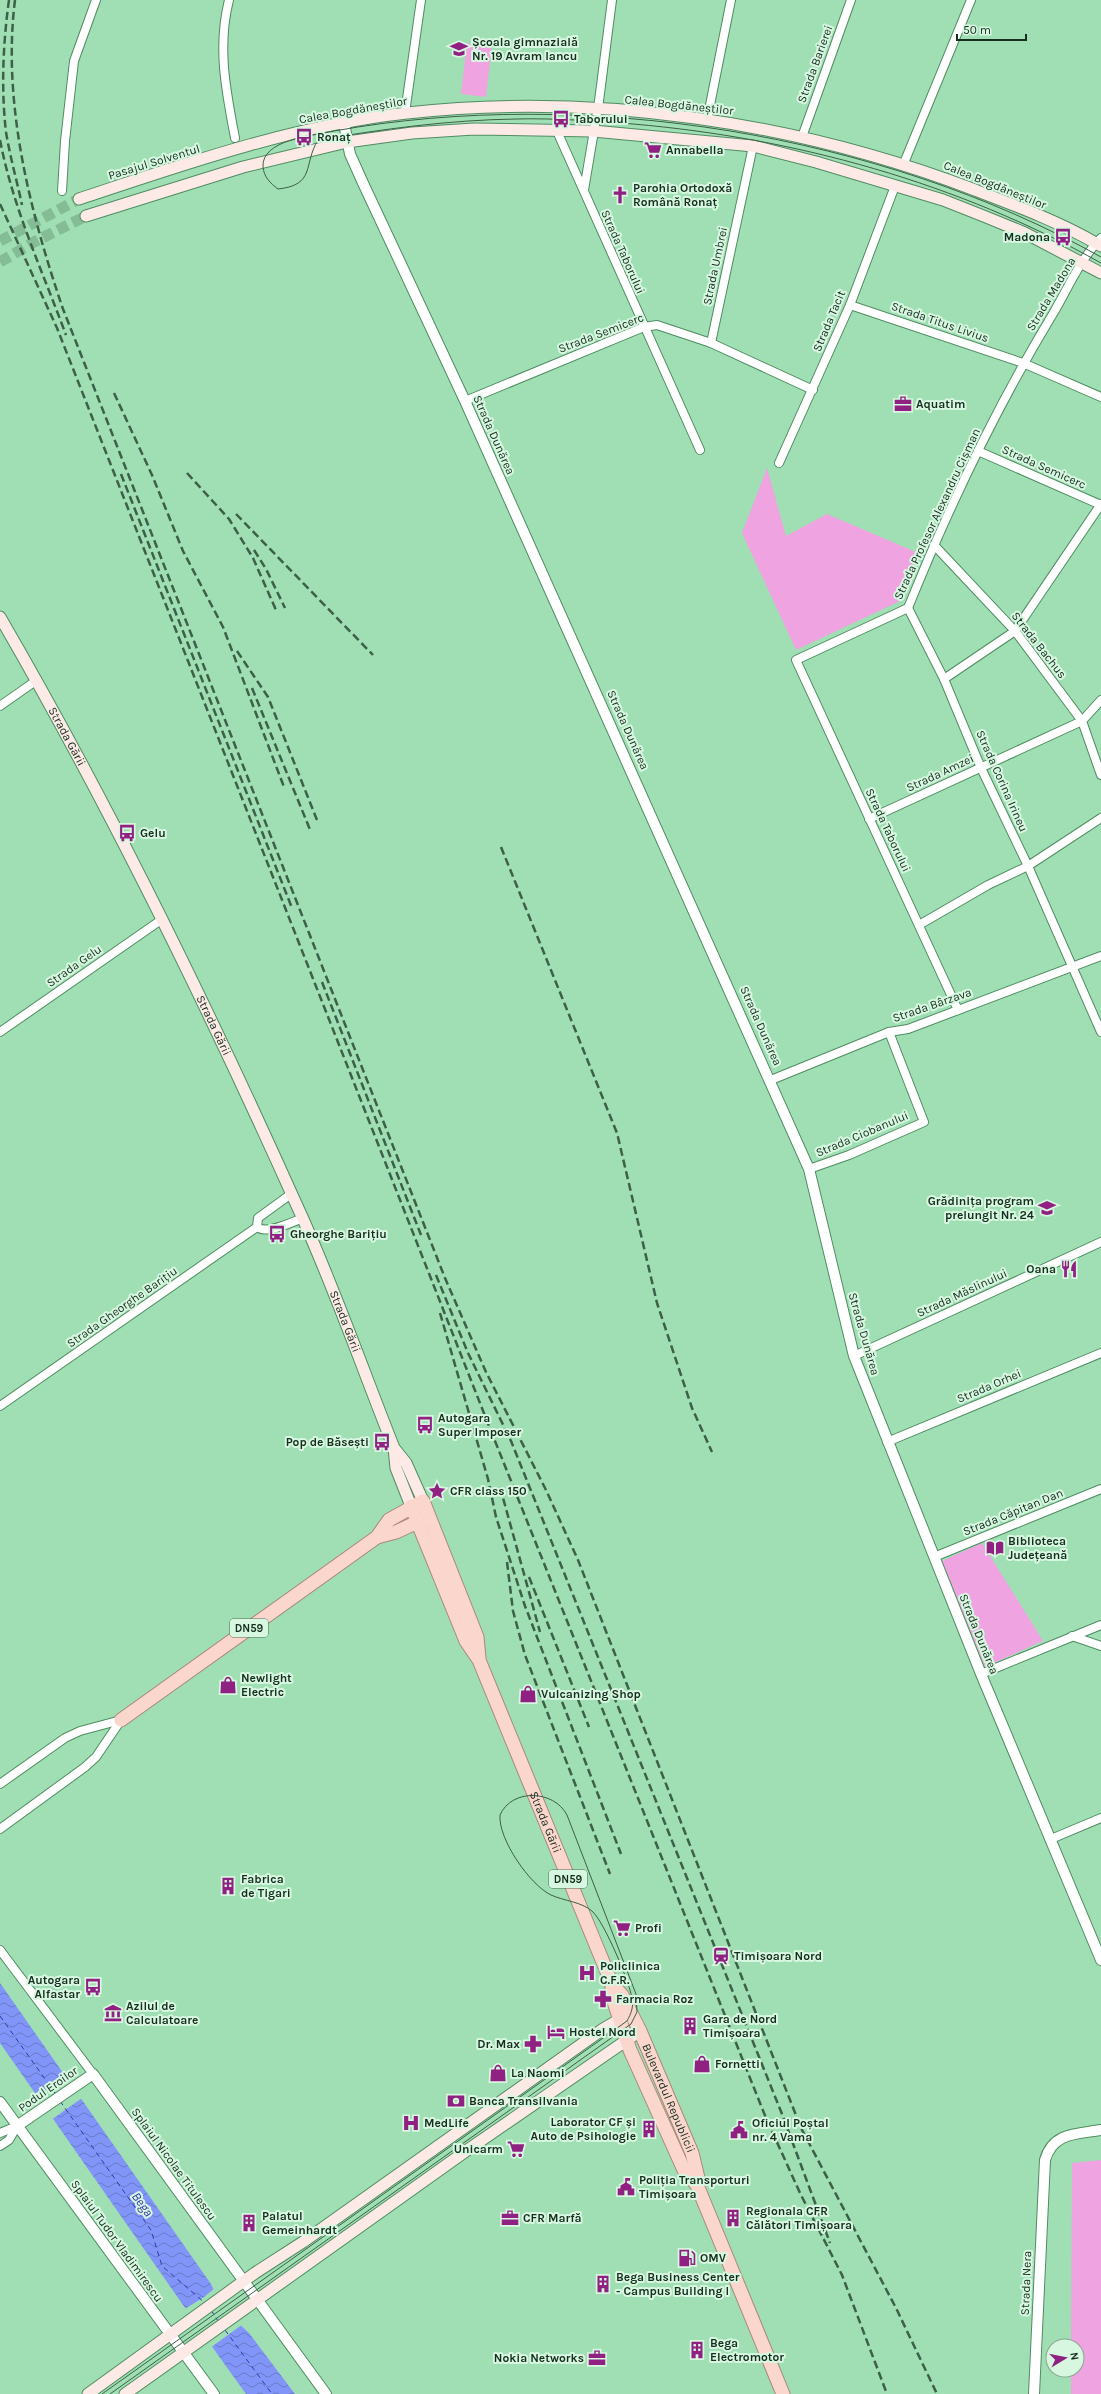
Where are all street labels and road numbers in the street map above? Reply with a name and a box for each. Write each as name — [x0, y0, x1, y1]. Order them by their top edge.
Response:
street label: Strada Barierei — [794, 23, 836, 105]
street label: Calea Bogdăneștilor — [624, 92, 735, 118]
street label: Calea Bogdăneștilor — [298, 93, 409, 126]
street label: Pasajul Solventul — [106, 141, 202, 183]
street label: Calea Bogdăneștilor — [942, 158, 1049, 212]
street label: Strada Taborului — [598, 208, 648, 296]
street label: Strada Umbrei — [700, 226, 730, 306]
street label: Strada Madona — [1023, 255, 1079, 333]
street label: Strada Tacit — [810, 288, 848, 354]
street label: Strada Titus Livius — [889, 299, 991, 345]
street label: Strada Semicerc — [556, 310, 646, 356]
street label: Strada Dunărea — [470, 393, 518, 477]
street label: Strada Profesor Alexandru Cișman — [891, 426, 983, 602]
street label: Strada Semicerc — [1000, 442, 1088, 492]
street label: Strada Bachus — [1009, 609, 1069, 681]
street label: Strada Dunărea — [604, 688, 652, 772]
street label: Strada Gării — [45, 704, 89, 768]
street label: Strada Corina Irineu — [973, 728, 1031, 834]
street label: Strada Amzei — [904, 751, 976, 795]
street label: Strada Taborului — [863, 786, 913, 874]
street label: Strada Gelu — [44, 942, 104, 990]
street label: Strada Dunărea — [737, 984, 785, 1068]
street label: Strada Bârzava — [891, 985, 973, 1025]
street label: Strada Gării — [193, 993, 234, 1058]
street label: Strada Ciobanului — [814, 1108, 910, 1160]
street label: Strada Gheorghe Barițiu — [64, 1264, 180, 1350]
street label: Strada Măslinului — [915, 1266, 1009, 1320]
street label: Strada Gării — [327, 1288, 363, 1354]
street label: Strada Dunărea — [845, 1291, 883, 1377]
street label: Strada Orhei — [955, 1366, 1023, 1406]
street label: Strada Căpitan Dan — [961, 1486, 1065, 1538]
street label: Strada Dunărea — [957, 1592, 1001, 1676]
road number: DN59 — [230, 1619, 268, 1637]
street label: Strada Gării — [527, 1789, 564, 1855]
road number: DN59 — [549, 1870, 587, 1888]
street label: Bulevardul Republicii — [639, 2041, 698, 2155]
street label: Podul Eroilor — [16, 2063, 81, 2115]
street label: Splaiul Nicolae Titulescu — [129, 2105, 219, 2223]
street label: Splaiul Tudor Vladimirescu — [68, 2177, 166, 2305]
street label: Strada Nera — [1018, 2250, 1034, 2316]

